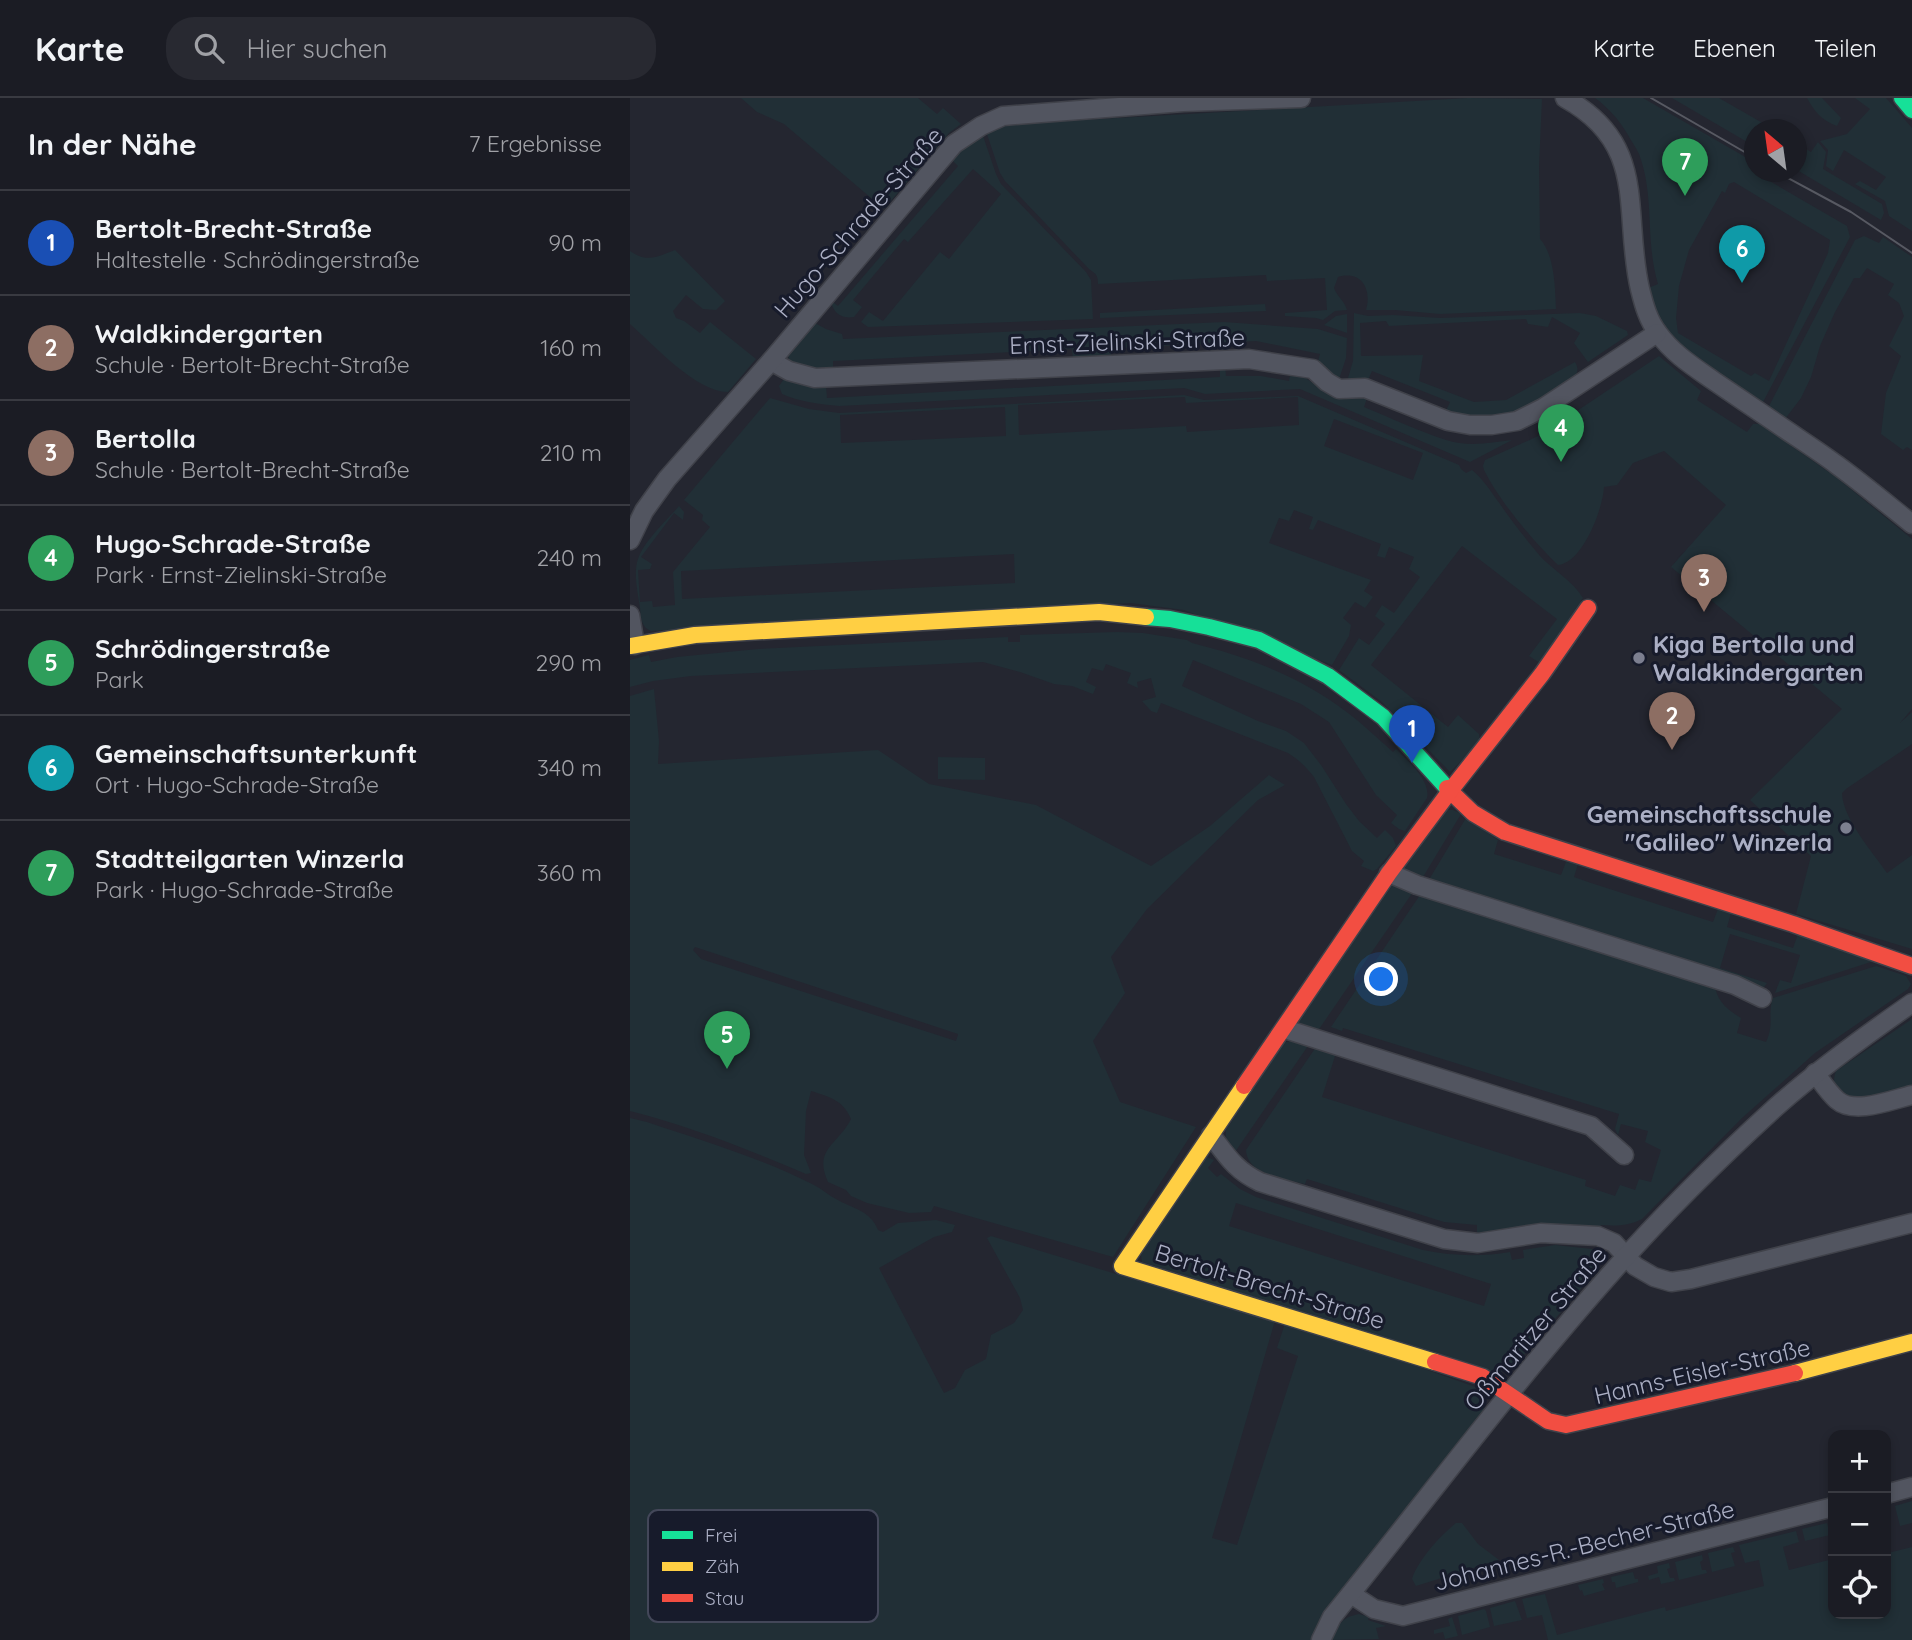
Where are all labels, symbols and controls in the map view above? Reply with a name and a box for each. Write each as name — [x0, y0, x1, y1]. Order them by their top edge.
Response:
search box — [166, 17, 656, 80]
text: Karte — [35, 28, 124, 69]
icon: search — [190, 29, 228, 67]
text: Hier suchen — [246, 32, 388, 65]
text: Karte — [1593, 33, 1655, 63]
text: Ebenen — [1693, 33, 1776, 63]
text: Teilen — [1814, 33, 1877, 63]
north arrow — [1744, 119, 1807, 182]
street label: Hugo-Schrade-Straße — [767, 121, 949, 323]
text: In der Nähe — [28, 125, 197, 163]
text: 7 Ergebnisse — [469, 129, 602, 158]
pin: 7 — [1662, 138, 1708, 196]
text: Bertolt-Brecht-Straße — [95, 212, 372, 245]
pin: 6 — [1719, 225, 1765, 283]
text: 1 — [47, 228, 55, 257]
text: 90 m — [548, 228, 602, 257]
text: Haltestelle · Schrödingerstraße — [95, 245, 420, 274]
text: Waldkindergarten — [95, 317, 323, 350]
street label: Ernst-Zielinski-Straße — [1009, 322, 1245, 360]
text: 2 — [44, 333, 58, 362]
text: 160 m — [540, 333, 602, 362]
text: Schule · Bertolt-Brecht-Straße — [95, 350, 410, 379]
pin: 4 — [1538, 404, 1584, 462]
text: Bertolla — [95, 422, 196, 455]
text: 3 — [45, 438, 57, 467]
text: 210 m — [540, 438, 602, 467]
text: Schule · Bertolt-Brecht-Straße — [95, 455, 410, 484]
text: Hugo-Schrade-Straße — [95, 527, 371, 560]
text: 4 — [44, 543, 58, 572]
text: 240 m — [537, 543, 602, 572]
pin: 3 — [1681, 554, 1727, 612]
text: Park · Ernst-Zielinski-Straße — [95, 560, 387, 589]
place label: Kiga Bertolla und Waldkindergarten — [1653, 629, 1864, 687]
text: Schrödingerstraße — [95, 632, 331, 665]
text: 5 — [44, 648, 58, 677]
text: 290 m — [535, 648, 602, 677]
marker: Kiga Bertolla und Waldkindergarten — [1631, 650, 1647, 666]
text: Park — [95, 665, 144, 694]
pin: 2 — [1649, 692, 1695, 750]
pin: 1 — [1389, 705, 1435, 763]
text: Gemeinschaftsunterkunft — [95, 737, 418, 770]
text: 6 — [45, 753, 57, 782]
text: 340 m — [537, 753, 602, 782]
text: Ort · Hugo-Schrade-Straße — [95, 770, 379, 799]
place label: Gemeinschaftsschule "Galileo" Winzerla — [1587, 799, 1832, 857]
marker: Gemeinschaftsschule "Galileo" Winzerla — [1838, 820, 1854, 836]
text: Stadtteilgarten Winzerla — [95, 842, 404, 875]
text: 7 — [45, 858, 57, 887]
text: 360 m — [537, 858, 602, 887]
text: Park · Hugo-Schrade-Straße — [95, 875, 393, 904]
your location — [1364, 962, 1398, 996]
pin: 5 — [704, 1011, 750, 1069]
street label: Bertolt-Brecht-Straße — [1152, 1237, 1388, 1335]
street label: Oßmaritzer Straße — [1457, 1240, 1613, 1416]
street label: Hanns-Eisler-Straße — [1591, 1332, 1813, 1410]
map controls — [1828, 1430, 1891, 1619]
button: + — [1828, 1430, 1891, 1493]
street label: Johannes-R.-Becher-Straße — [1431, 1493, 1737, 1597]
button: − — [1828, 1493, 1891, 1556]
legend — [648, 1510, 878, 1622]
text: Frei — [705, 1523, 737, 1547]
text: Zäh — [705, 1554, 740, 1578]
button: locate — [1828, 1556, 1891, 1619]
text: Stau — [705, 1586, 744, 1610]

